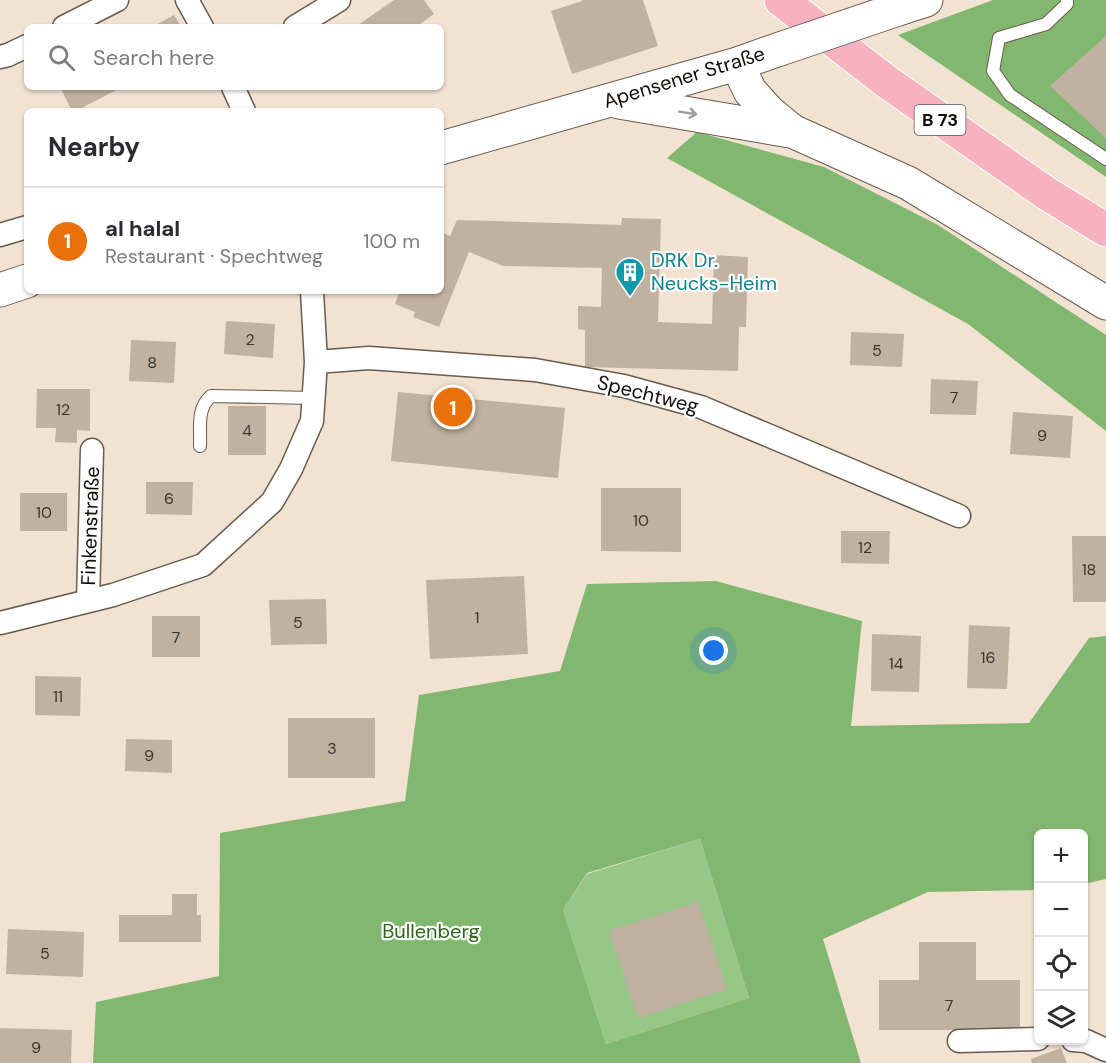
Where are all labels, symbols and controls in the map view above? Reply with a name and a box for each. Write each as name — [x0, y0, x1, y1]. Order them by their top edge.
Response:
search box — [24, 24, 444, 90]
street label: Apensener Straße — [600, 40, 768, 114]
icon: search — [45, 41, 78, 74]
text: Search here — [93, 43, 214, 72]
road number: B 73 — [914, 105, 966, 135]
one-way arrow — [677, 107, 697, 118]
text: Nearby — [48, 130, 140, 164]
text: al halal — [105, 214, 180, 243]
text: 1 — [64, 228, 71, 254]
text: 100 m — [363, 228, 420, 254]
text: Restaurant · Spechtweg — [105, 243, 323, 269]
place label: DRK Dr. Neucks-Heim — [651, 247, 777, 296]
building icon: DRK Dr. Neucks-Heim — [614, 256, 646, 298]
house number: 2 — [245, 329, 255, 350]
house number: 5 — [872, 340, 882, 361]
house number: 8 — [147, 352, 157, 373]
street label: Spechtweg — [595, 369, 701, 419]
pin: 1 — [434, 384, 472, 430]
house number: 7 — [950, 387, 958, 408]
house number: 12 — [56, 399, 70, 420]
house number: 4 — [242, 420, 252, 441]
house number: 9 — [1037, 425, 1047, 446]
street label: Finkenstraße — [75, 466, 105, 586]
house number: 6 — [164, 488, 174, 509]
house number: 10 — [36, 502, 52, 523]
house number: 10 — [633, 510, 649, 531]
house number: 12 — [858, 537, 872, 558]
house number: 18 — [1082, 559, 1096, 580]
house number: 1 — [475, 607, 480, 628]
house number: 5 — [293, 612, 303, 633]
house number: 7 — [172, 627, 180, 648]
your location — [699, 636, 728, 665]
house number: 16 — [980, 647, 996, 668]
house number: 14 — [889, 653, 904, 674]
house number: 11 — [53, 686, 63, 707]
house number: 3 — [327, 738, 337, 759]
house number: 9 — [144, 745, 154, 766]
map controls — [1034, 829, 1088, 1045]
button: + — [1034, 829, 1088, 883]
button: − — [1034, 883, 1088, 937]
park label: Bullenberg — [382, 918, 480, 944]
button: locate — [1034, 937, 1088, 991]
house number: 5 — [40, 943, 50, 964]
button: layers — [1034, 991, 1088, 1045]
house number: 7 — [945, 995, 953, 1016]
house number: 9 — [31, 1037, 41, 1058]

